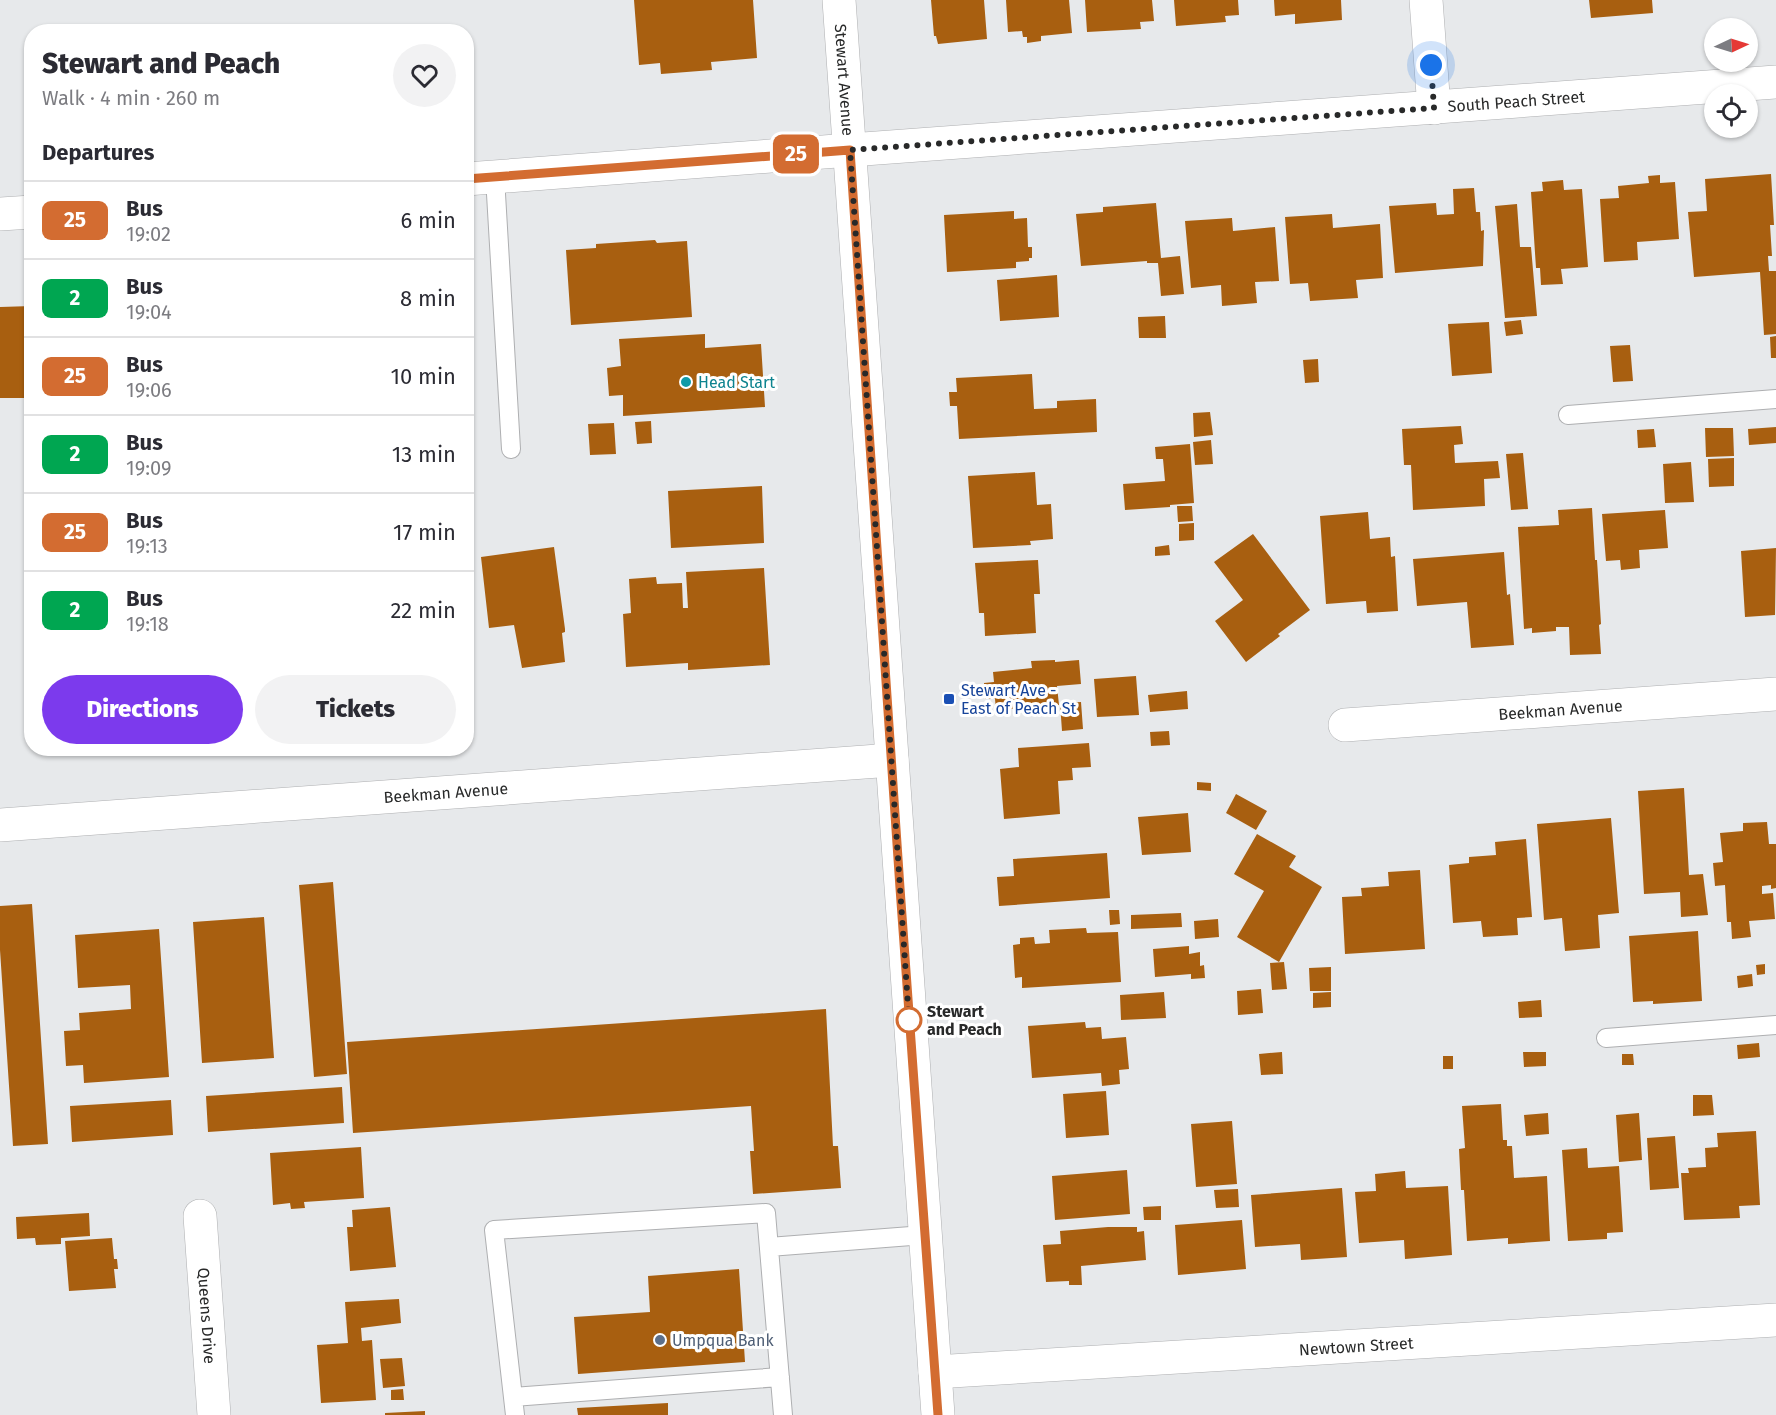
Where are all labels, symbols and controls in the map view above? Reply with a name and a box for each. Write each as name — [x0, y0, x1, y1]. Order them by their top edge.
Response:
north arrow — [1704, 18, 1758, 72]
map controls — [1704, 18, 1758, 138]
street label: Stewart Avenue — [831, 23, 858, 137]
button: heart — [393, 44, 456, 107]
text: Stewart and Peach — [42, 47, 280, 80]
your location — [1416, 50, 1446, 80]
button: locate — [1704, 84, 1758, 138]
text: Walk · 4 min · 260 m — [42, 86, 220, 110]
street label: South Peach Street — [1447, 87, 1586, 116]
line badge: 25 — [769, 134, 823, 174]
text: Departures — [42, 139, 154, 166]
text: 25 — [785, 141, 807, 167]
text: Bus — [126, 195, 163, 222]
text: 25 — [64, 207, 86, 233]
text: 6 min — [400, 207, 456, 234]
text: 19:02 — [126, 222, 171, 246]
text: Bus — [126, 273, 163, 300]
text: 2 — [70, 285, 80, 311]
text: 8 min — [400, 285, 456, 312]
text: 19:04 — [126, 300, 172, 324]
text: Bus — [126, 351, 163, 378]
text: 25 — [64, 363, 86, 389]
text: 10 min — [390, 363, 456, 390]
place label: Head Start — [698, 373, 775, 392]
marker: Head Start — [679, 375, 693, 389]
text: 19:06 — [126, 378, 172, 402]
text: Bus — [126, 429, 163, 456]
text: 2 — [70, 441, 80, 467]
text: 13 min — [392, 441, 456, 468]
text: 19:09 — [126, 456, 171, 480]
text: Bus — [126, 507, 163, 534]
text: 25 — [64, 519, 86, 545]
text: 17 min — [393, 519, 456, 546]
text: 19:13 — [126, 534, 168, 558]
text: Bus — [126, 585, 163, 612]
text: 2 — [70, 597, 80, 623]
text: 22 min — [390, 597, 456, 624]
text: 19:18 — [126, 612, 169, 636]
button: Directions — [42, 675, 243, 744]
button: Tickets — [255, 675, 456, 744]
place label: Stewart Ave - East of Peach St — [961, 681, 1076, 718]
marker: Stewart Ave - East of Peach St — [942, 692, 956, 706]
street label: Beekman Avenue — [1498, 696, 1623, 723]
street label: Beekman Avenue — [383, 779, 509, 807]
place label: Stewart and Peach — [927, 1002, 1002, 1039]
marker: Stewart and Peach — [896, 1007, 922, 1033]
street label: Queens Drive — [194, 1267, 220, 1365]
place label: Umpqua Bank — [672, 1331, 774, 1350]
marker: Umpqua Bank — [653, 1333, 667, 1347]
street label: Newtown Street — [1298, 1333, 1414, 1359]

